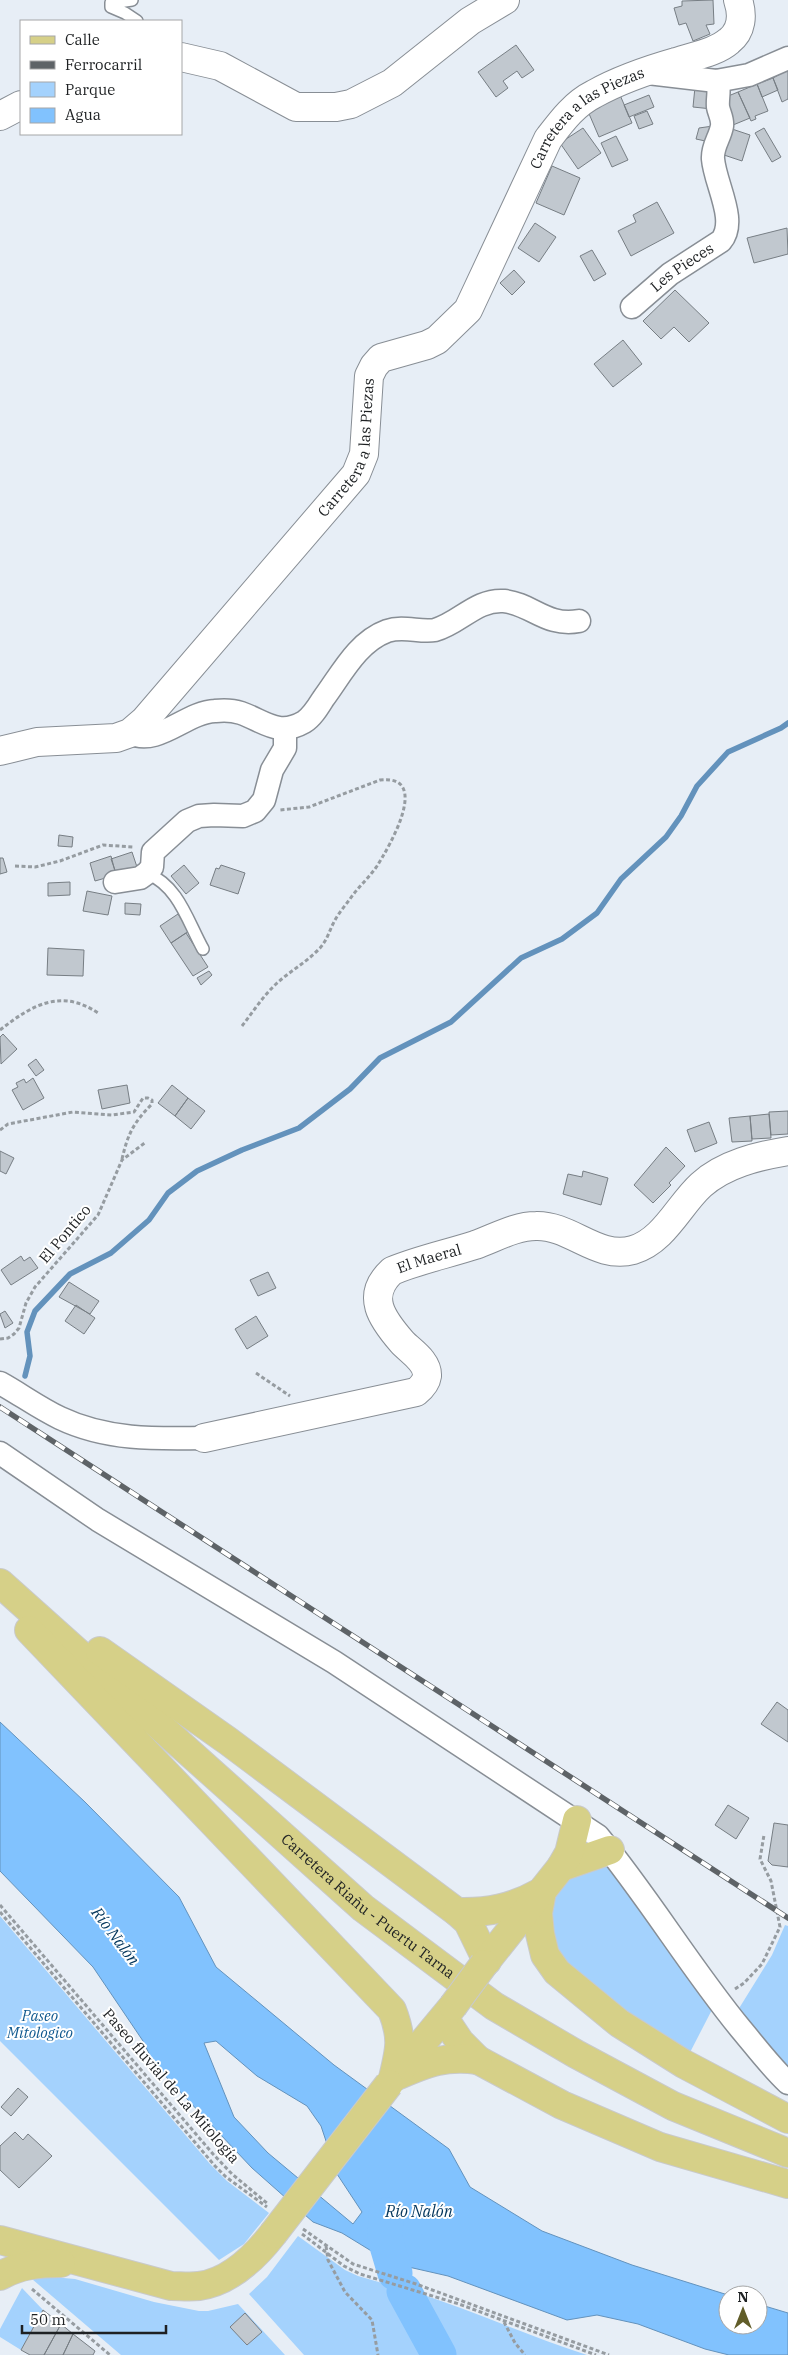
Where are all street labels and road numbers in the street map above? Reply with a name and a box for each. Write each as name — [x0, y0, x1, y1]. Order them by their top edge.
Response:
street label: Carretera a las Piezas — [525, 63, 647, 172]
street label: Les Pieces — [646, 238, 717, 296]
street label: Carretera a las Piezas — [313, 377, 378, 521]
street label: El Pontico — [35, 1200, 95, 1267]
street label: El Maeral — [394, 1240, 463, 1277]
street label: Carretera Riañu - Puertu Tarna — [277, 1829, 459, 1982]
street label: Paseo fluvial de La Mitología — [99, 2004, 244, 2167]

